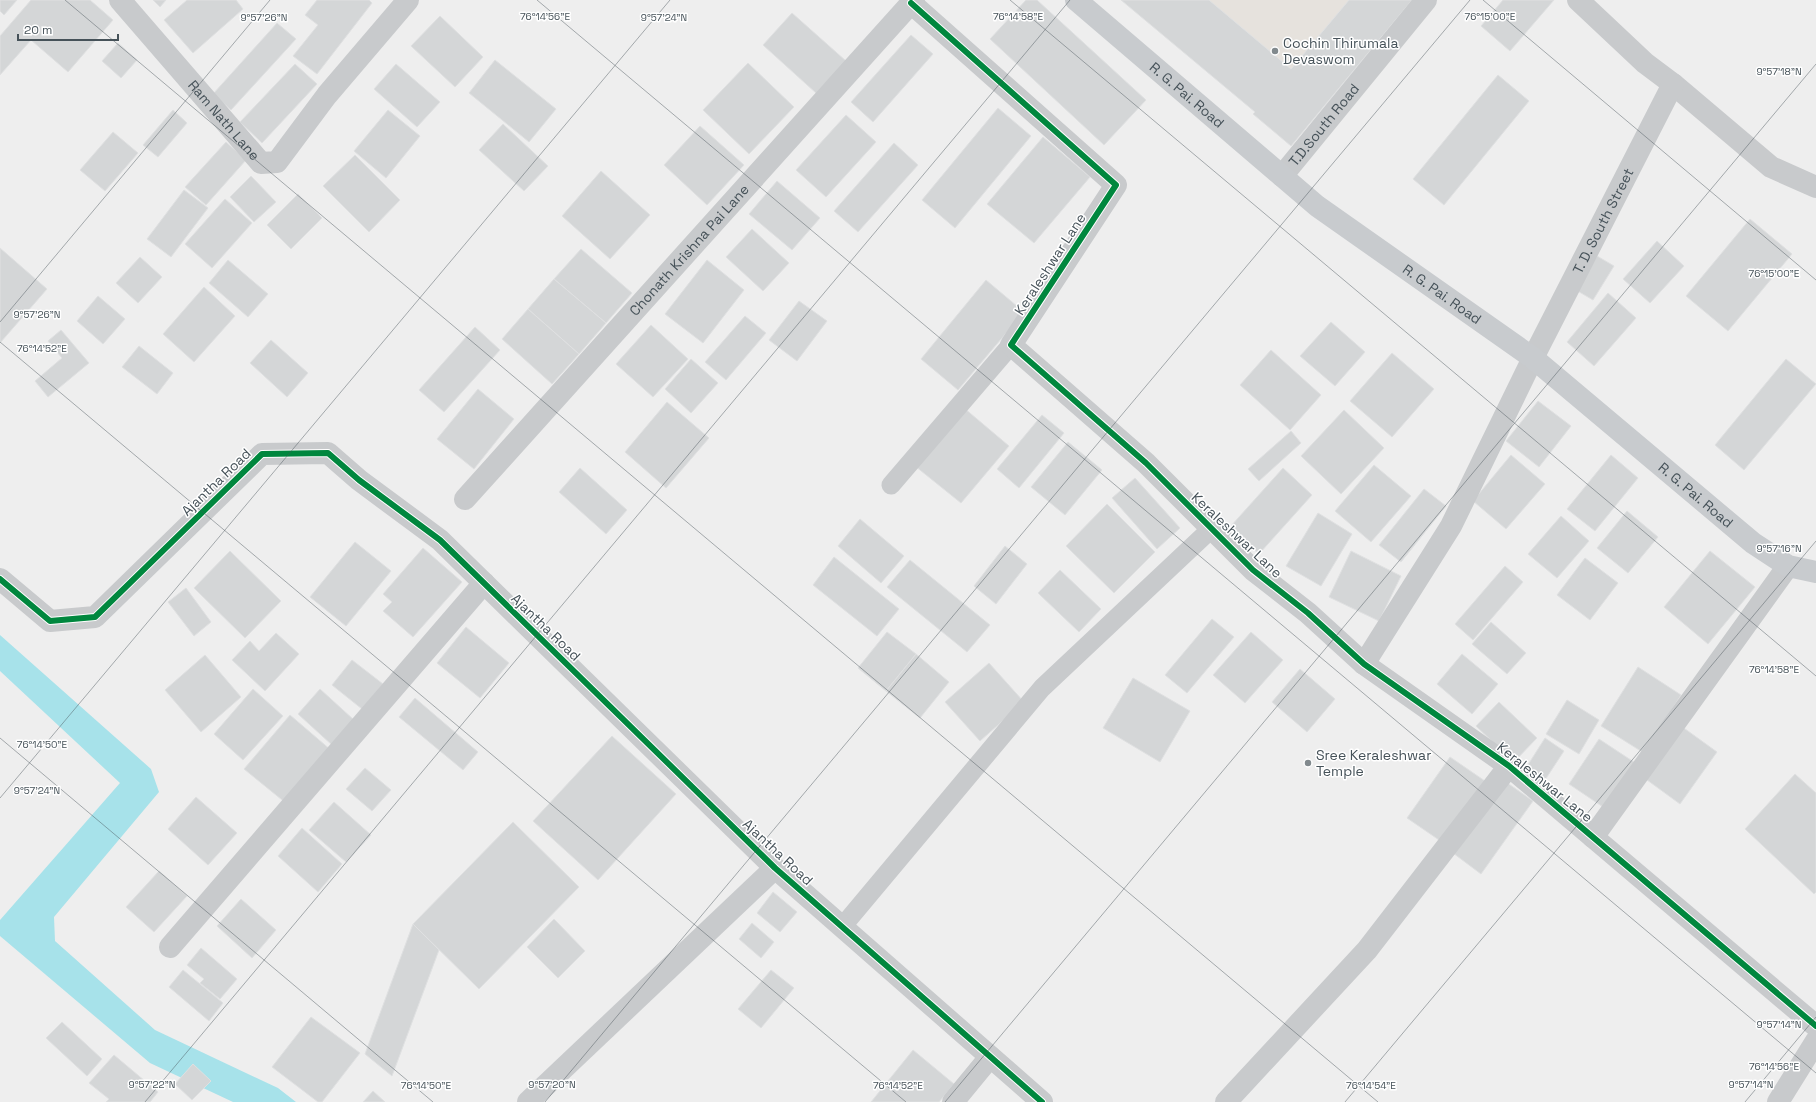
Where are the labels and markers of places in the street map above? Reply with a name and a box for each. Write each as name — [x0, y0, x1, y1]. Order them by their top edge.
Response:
place label: Cochin Thirumala Devaswom — [1283, 34, 1399, 68]
marker: Cochin Thirumala Devaswom — [1270, 46, 1280, 56]
place label: Sree Keraleshwar Temple — [1316, 746, 1431, 780]
marker: Sree Keraleshwar Temple — [1303, 758, 1313, 768]

